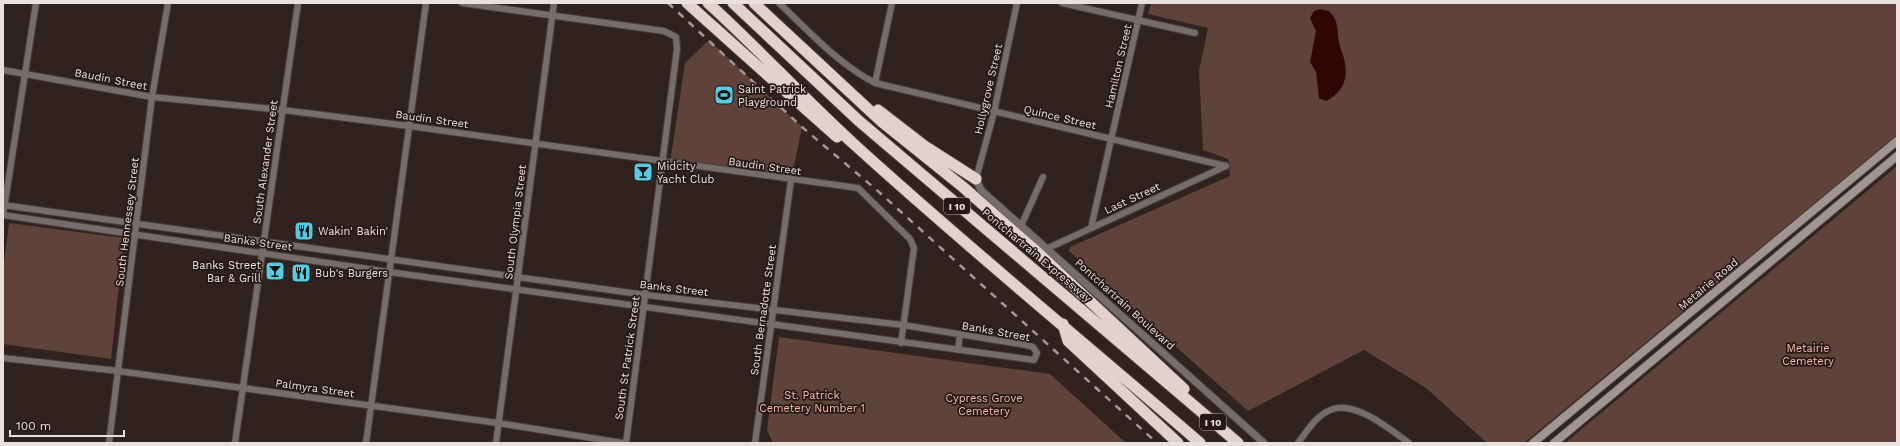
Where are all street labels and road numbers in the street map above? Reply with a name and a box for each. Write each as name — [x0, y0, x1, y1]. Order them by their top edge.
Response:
street label: Hamilton Street — [1103, 23, 1135, 109]
street label: Hollygrove Street — [972, 42, 1005, 136]
street label: Baudin Street — [73, 66, 149, 93]
street label: South Alexander Street — [250, 99, 281, 225]
street label: Quince Street — [1022, 103, 1098, 132]
street label: Baudin Street — [395, 108, 470, 131]
street label: Baudin Street — [728, 155, 803, 178]
street label: South Hennessey Street — [113, 156, 142, 287]
street label: South Olympia Street — [502, 163, 529, 280]
street label: Last Street — [1102, 180, 1163, 217]
road number: I 10 — [944, 198, 970, 214]
street label: Pontchartrain Expressway — [979, 206, 1094, 305]
street label: Banks Street — [223, 231, 293, 254]
street label: South Bernadotte Street — [748, 244, 779, 376]
street label: Pontchartrain Boulevard — [1072, 256, 1177, 353]
street label: Metairie Road — [1676, 256, 1741, 313]
street label: Banks Street — [639, 278, 709, 299]
street label: South St Patrick Street — [612, 295, 643, 421]
street label: Banks Street — [961, 319, 1031, 344]
street label: Palmyra Street — [275, 377, 356, 401]
road number: I 10 — [1200, 414, 1226, 430]

